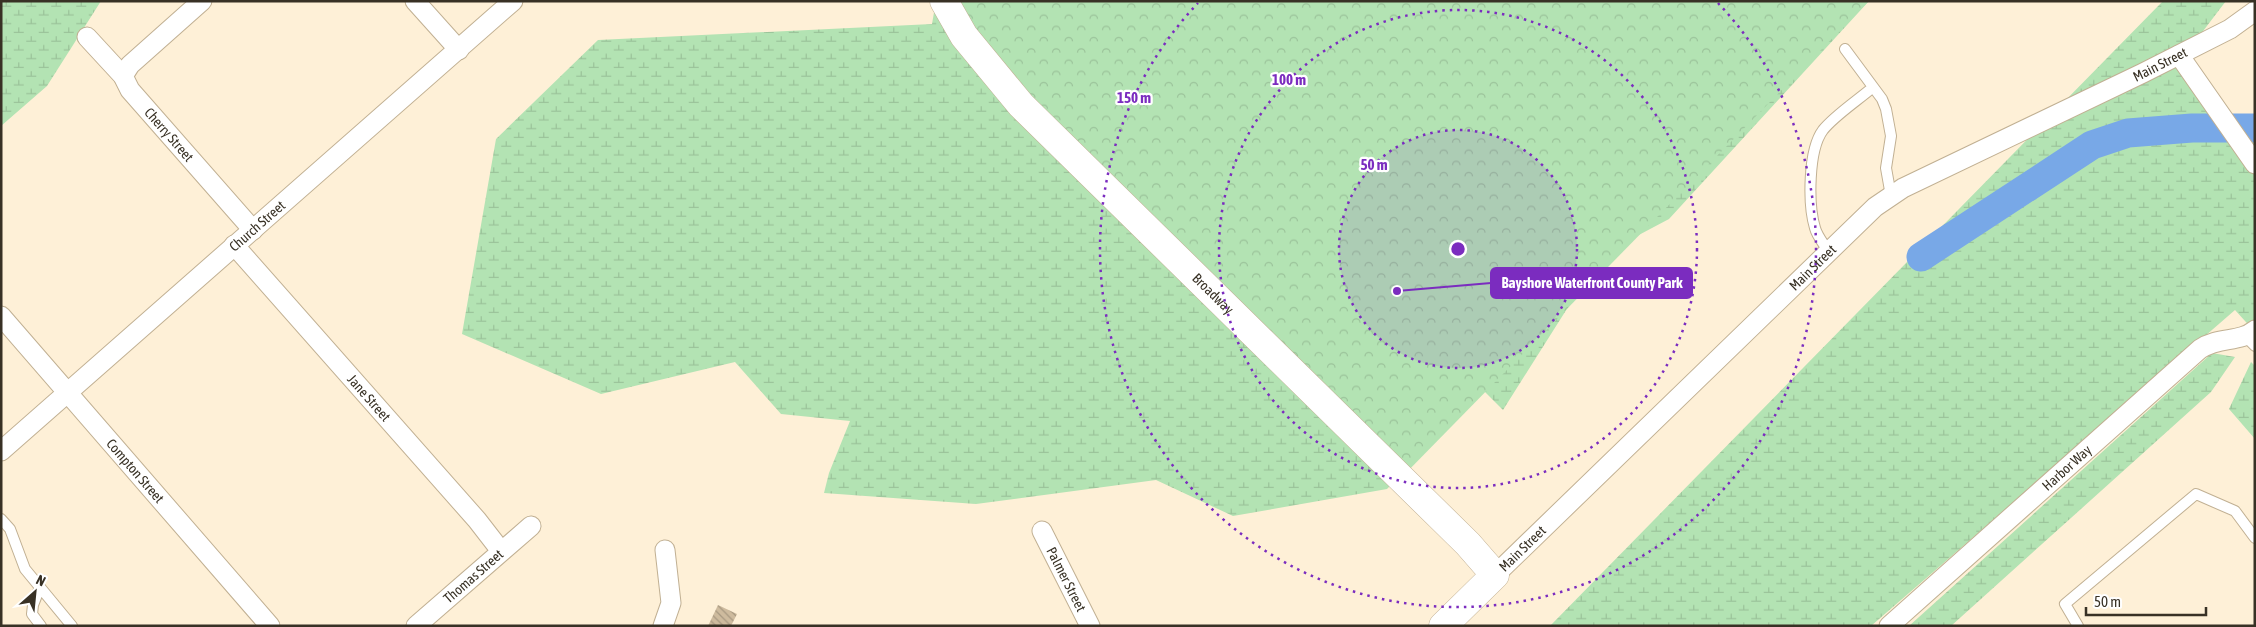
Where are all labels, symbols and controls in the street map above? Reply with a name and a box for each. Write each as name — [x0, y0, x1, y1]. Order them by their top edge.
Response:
street label: Main Street — [2130, 44, 2190, 85]
text: 100 m — [1272, 71, 1306, 88]
text: 150 m — [1117, 89, 1151, 106]
street label: Cherry Street — [141, 104, 197, 165]
text: 50 m — [1361, 156, 1388, 173]
street label: Church Street — [226, 197, 288, 255]
centre of rings — [1449, 240, 1467, 258]
street label: Main Street — [1786, 241, 1839, 294]
callout: Bayshore Waterfront County Park — [1491, 268, 1692, 298]
street label: Broadway — [1189, 270, 1237, 317]
text: Bayshore Waterfront County Park — [1501, 274, 1683, 291]
street label: Jane Street — [344, 371, 394, 424]
street label: Compton Street — [103, 436, 167, 506]
street label: Harbor Way — [2039, 442, 2095, 494]
street label: Main Street — [1496, 522, 1549, 575]
street label: Palmer Street — [1043, 544, 1089, 614]
street label: Thomas Street — [440, 546, 506, 606]
north arrow — [10, 567, 60, 617]
text: N — [34, 571, 48, 589]
scale bar — [2086, 584, 2206, 616]
text: 50 m — [2094, 593, 2121, 610]

